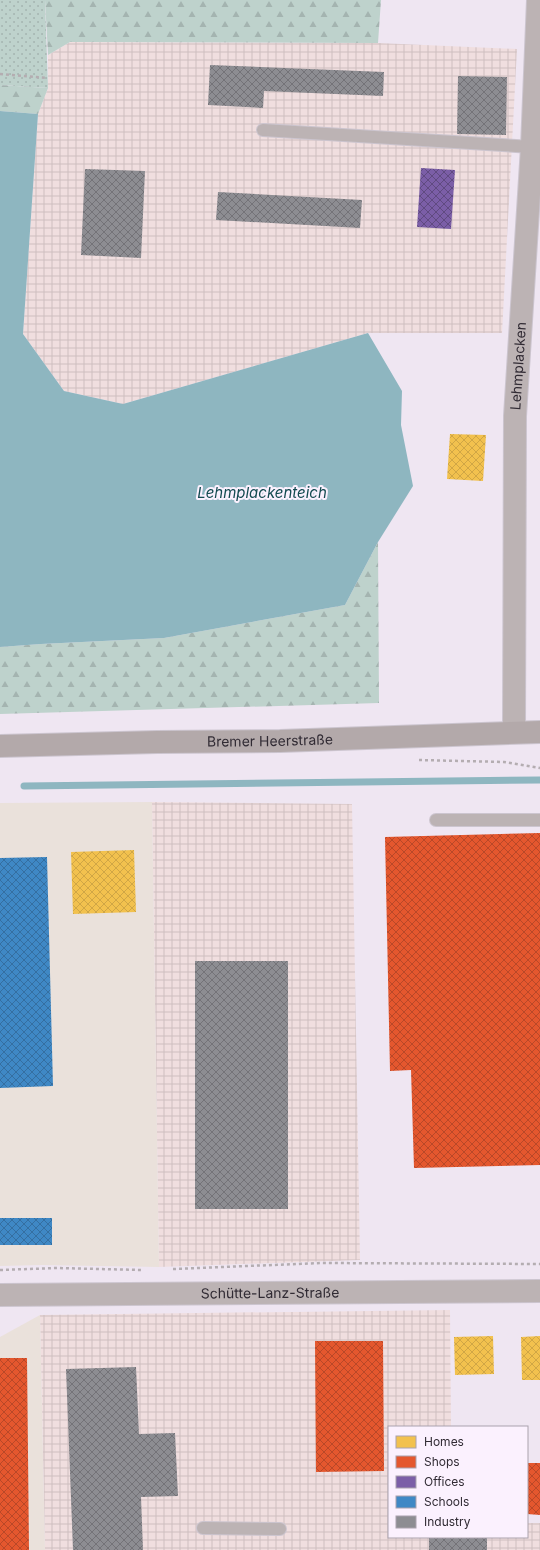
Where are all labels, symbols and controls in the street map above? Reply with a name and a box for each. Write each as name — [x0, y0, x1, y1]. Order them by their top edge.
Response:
street label: Lehmplacken — [506, 321, 529, 411]
water label: Lehmplackenteich — [197, 483, 327, 502]
street label: Bremer Heerstraße — [207, 730, 333, 750]
street label: Schütte-Lanz-Straße — [201, 1283, 339, 1302]
legend — [388, 1426, 528, 1538]
text: Homes — [424, 1434, 464, 1449]
text: Shops — [424, 1454, 460, 1469]
text: Offices — [424, 1474, 465, 1489]
text: Schools — [424, 1494, 469, 1509]
text: Industry — [424, 1514, 471, 1529]

